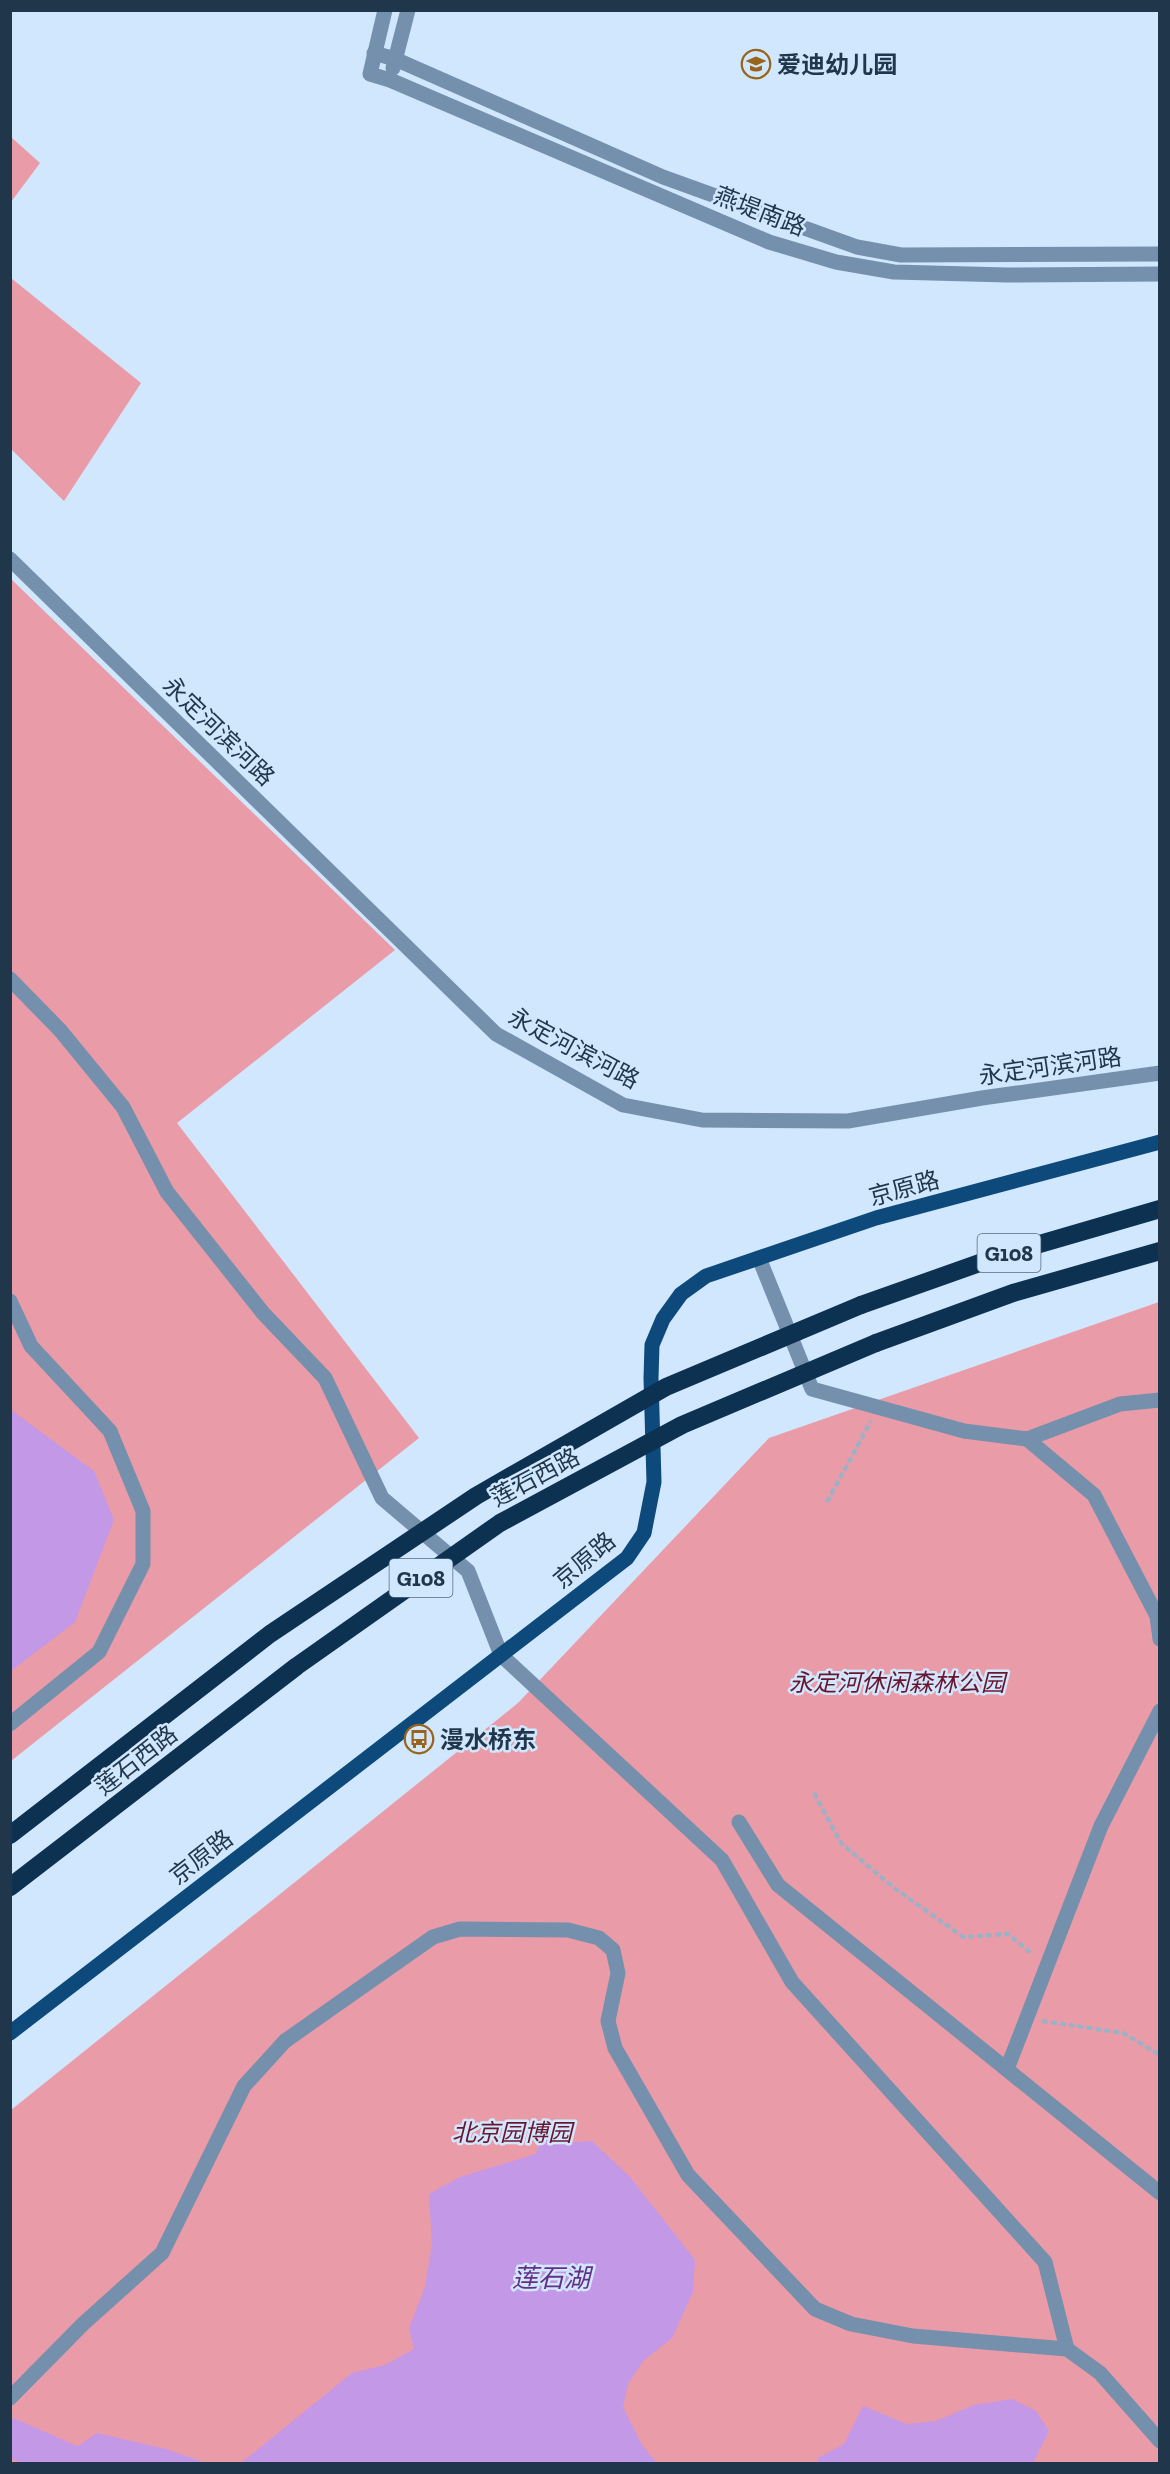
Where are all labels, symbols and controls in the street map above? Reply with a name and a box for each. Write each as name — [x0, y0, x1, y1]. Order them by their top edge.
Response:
school or university icon: 爱迪幼儿园 — [740, 48, 772, 80]
place label: 爱迪幼儿园 — [777, 50, 897, 79]
street label: 燕堤南路 — [710, 180, 810, 242]
street label: 永定河滨河路 — [157, 671, 281, 791]
street label: 永定河滨河路 — [504, 1001, 644, 1095]
street label: 永定河滨河路 — [977, 1042, 1123, 1090]
street label: 京原路 — [865, 1165, 943, 1211]
road number: G108 — [978, 1234, 1040, 1272]
street label: 莲石西路 — [486, 1442, 584, 1512]
street label: 京原路 — [547, 1526, 621, 1594]
road number: G108 — [390, 1559, 452, 1597]
park label: 永定河休闲森林公园 — [789, 1668, 1008, 1697]
street label: 莲石西路 — [89, 1719, 183, 1801]
bus stop icon: 漫水桥东 — [403, 1723, 435, 1755]
place label: 漫水桥东 — [440, 1725, 536, 1754]
street label: 京原路 — [164, 1823, 238, 1891]
park label: 北京园博园 — [452, 2118, 575, 2147]
water label: 莲石湖 — [512, 2262, 594, 2294]

